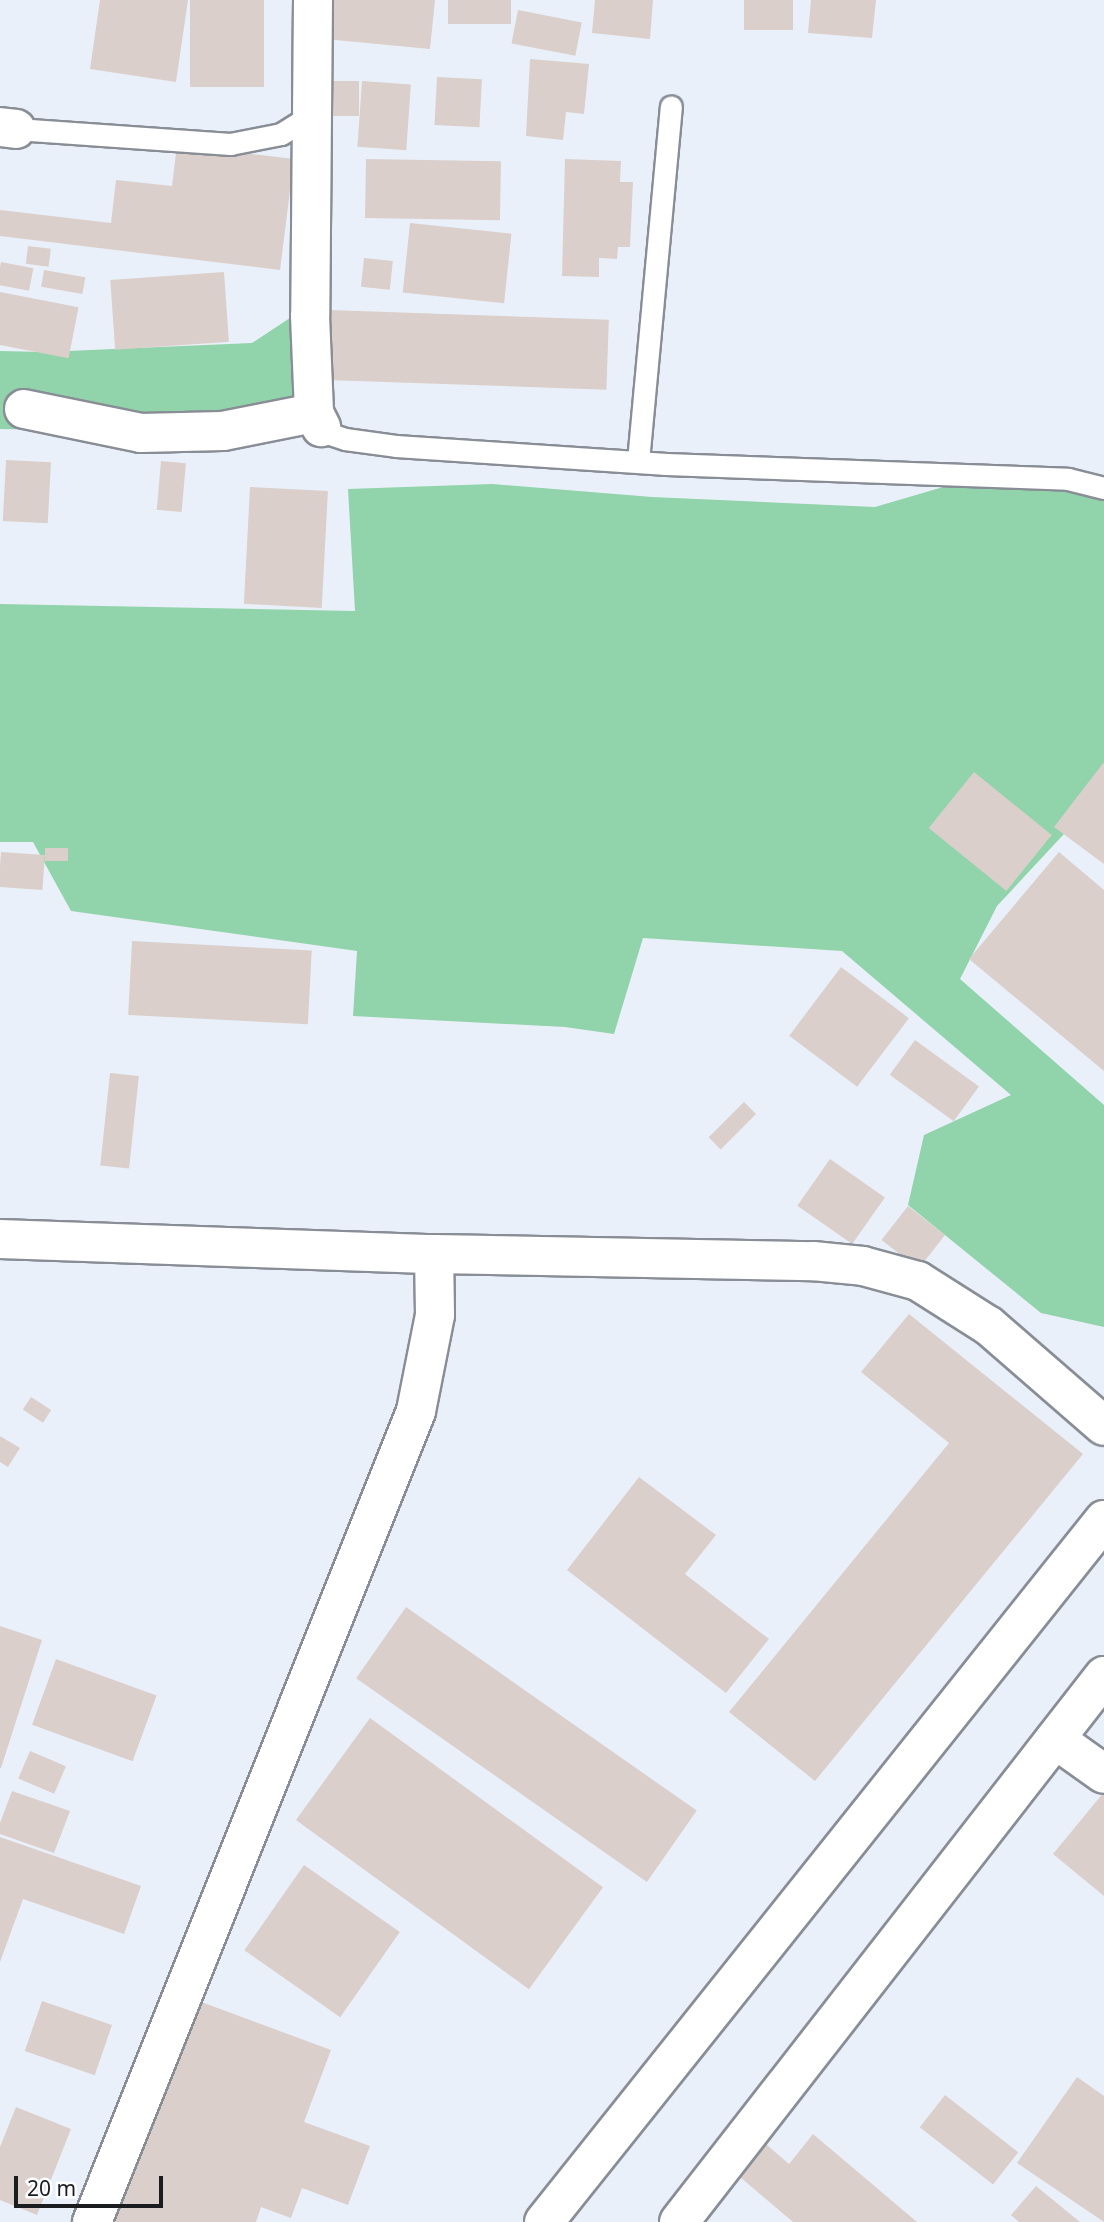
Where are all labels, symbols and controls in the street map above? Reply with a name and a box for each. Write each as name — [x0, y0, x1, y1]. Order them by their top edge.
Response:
scale bar — [18, 2162, 166, 2206]
text: 20 m — [27, 2174, 76, 2202]

